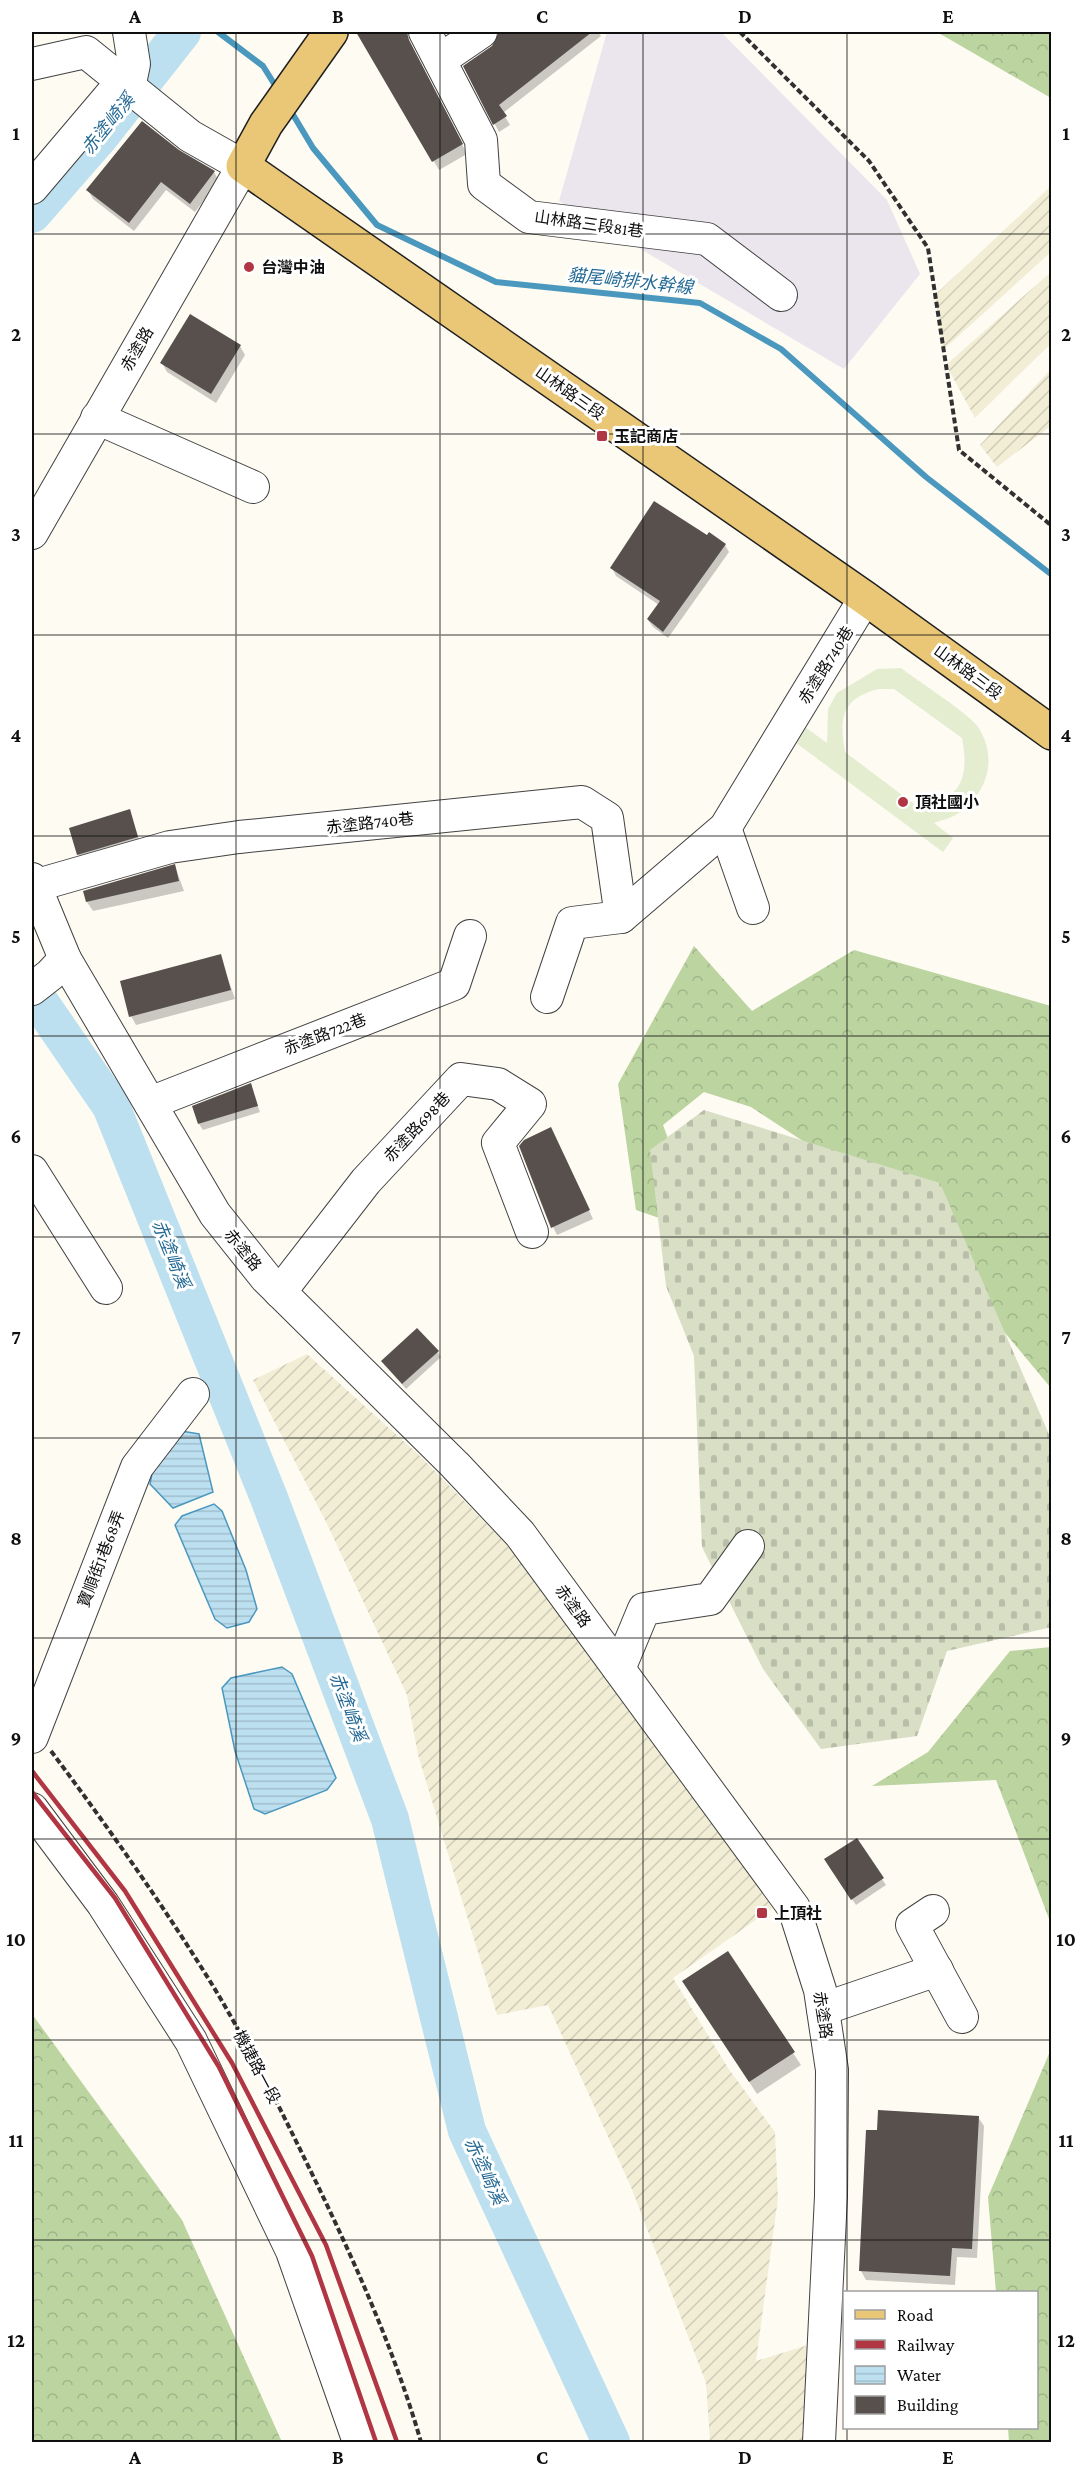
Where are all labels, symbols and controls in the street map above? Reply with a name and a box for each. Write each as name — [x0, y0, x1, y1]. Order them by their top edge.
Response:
text: A — [128, 5, 142, 27]
text: B — [332, 5, 344, 27]
text: C — [536, 5, 548, 27]
text: D — [738, 5, 752, 27]
text: E — [942, 5, 954, 27]
water label: 赤塗崎溪 — [78, 87, 140, 158]
text: 1 — [12, 122, 20, 144]
text: 1 — [1062, 122, 1070, 144]
street label: 山林路三段81巷 — [533, 208, 645, 240]
place label: 台灣中油 — [261, 259, 325, 276]
marker: 台灣中油 — [242, 260, 256, 274]
water label: 貓尾崎排水幹線 — [566, 264, 696, 298]
text: 2 — [11, 323, 21, 345]
text: 2 — [1061, 323, 1071, 345]
street label: 赤塗路 — [118, 324, 156, 374]
street label: 山林路三段 — [532, 363, 608, 423]
place label: 玉記商店 — [614, 428, 678, 445]
marker: 玉記商店 — [595, 429, 609, 443]
text: 3 — [11, 523, 21, 545]
text: 3 — [1061, 523, 1071, 545]
street label: 赤塗路740巷 — [795, 623, 857, 707]
street label: 山林路三段 — [931, 642, 1005, 702]
text: 4 — [11, 724, 22, 746]
text: 4 — [1061, 724, 1072, 746]
place label: 頂社國小 — [915, 793, 979, 811]
marker: 頂社國小 — [896, 795, 910, 809]
street label: 赤塗路740巷 — [325, 810, 415, 836]
text: 5 — [11, 925, 21, 947]
text: 5 — [1061, 925, 1071, 947]
street label: 赤塗路722巷 — [282, 1011, 368, 1057]
street label: 赤塗路698巷 — [381, 1089, 453, 1165]
text: 6 — [11, 1125, 21, 1147]
text: 6 — [1061, 1125, 1071, 1147]
water label: 赤塗崎溪 — [148, 1217, 195, 1294]
street label: 赤塗路 — [221, 1226, 265, 1274]
text: 7 — [11, 1326, 21, 1348]
text: 7 — [1061, 1326, 1071, 1348]
street label: 寶順街1巷68弄 — [74, 1508, 127, 1610]
text: 8 — [10, 1527, 22, 1549]
text: 8 — [1060, 1527, 1072, 1549]
street label: 赤塗路 — [552, 1582, 594, 1630]
water label: 赤塗崎溪 — [326, 1670, 371, 1747]
text: 9 — [11, 1727, 21, 1749]
text: 9 — [1061, 1727, 1071, 1749]
place label: 上頂社 — [774, 1904, 822, 1922]
marker: 上頂社 — [755, 1906, 769, 1920]
text: 10 — [6, 1928, 26, 1950]
text: 10 — [1056, 1928, 1076, 1950]
street label: 赤塗路 — [811, 1990, 835, 2040]
street label: 機捷路一段 — [231, 2028, 283, 2106]
text: 11 — [9, 2129, 24, 2151]
text: 11 — [1059, 2129, 1074, 2151]
water label: 赤塗崎溪 — [461, 2134, 511, 2211]
legend — [843, 2291, 1038, 2429]
text: Road — [897, 2305, 934, 2325]
text: 12 — [7, 2329, 25, 2351]
text: 12 — [1057, 2329, 1075, 2351]
text: Railway — [897, 2335, 955, 2355]
text: Water — [897, 2365, 942, 2385]
text: Building — [897, 2395, 959, 2415]
text: A — [128, 2446, 142, 2468]
text: B — [332, 2446, 344, 2468]
text: C — [536, 2446, 548, 2468]
text: D — [738, 2446, 752, 2468]
text: E — [942, 2446, 954, 2468]

